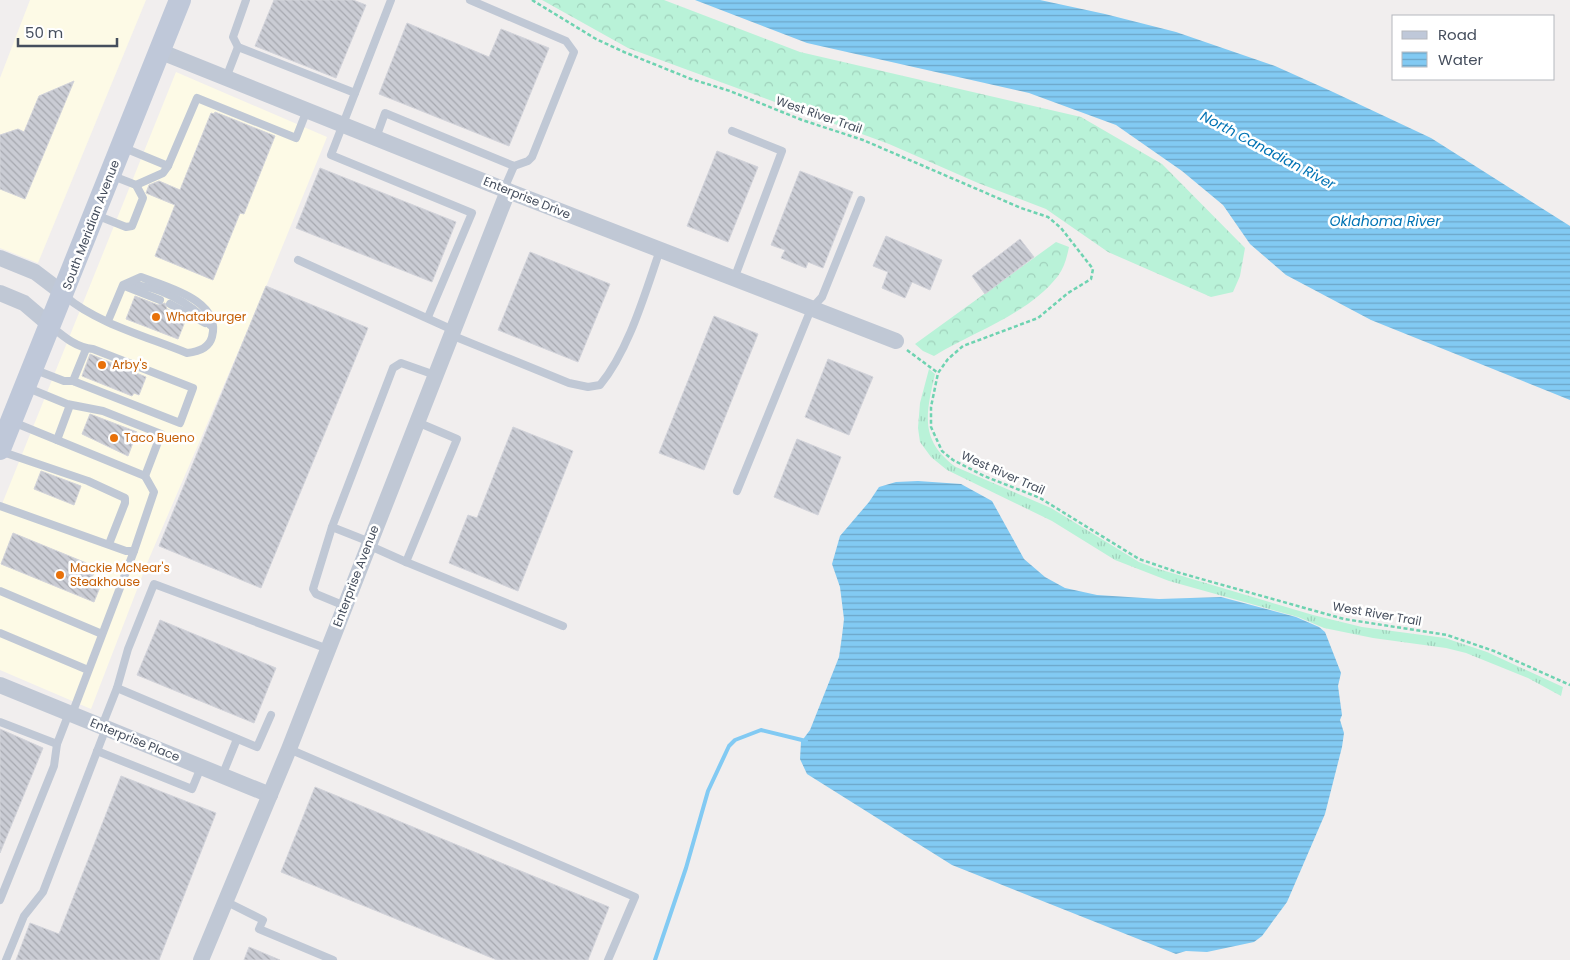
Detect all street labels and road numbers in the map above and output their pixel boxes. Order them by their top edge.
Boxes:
street label: West River Trail [774,92,865,137]
street label: South Meridian Avenue [58,157,123,292]
street label: Enterprise Drive [481,172,573,223]
street label: West River Trail [959,446,1048,499]
street label: Enterprise Avenue [328,523,383,629]
street label: West River Trail [1331,597,1423,630]
street label: Enterprise Place [88,714,183,765]

